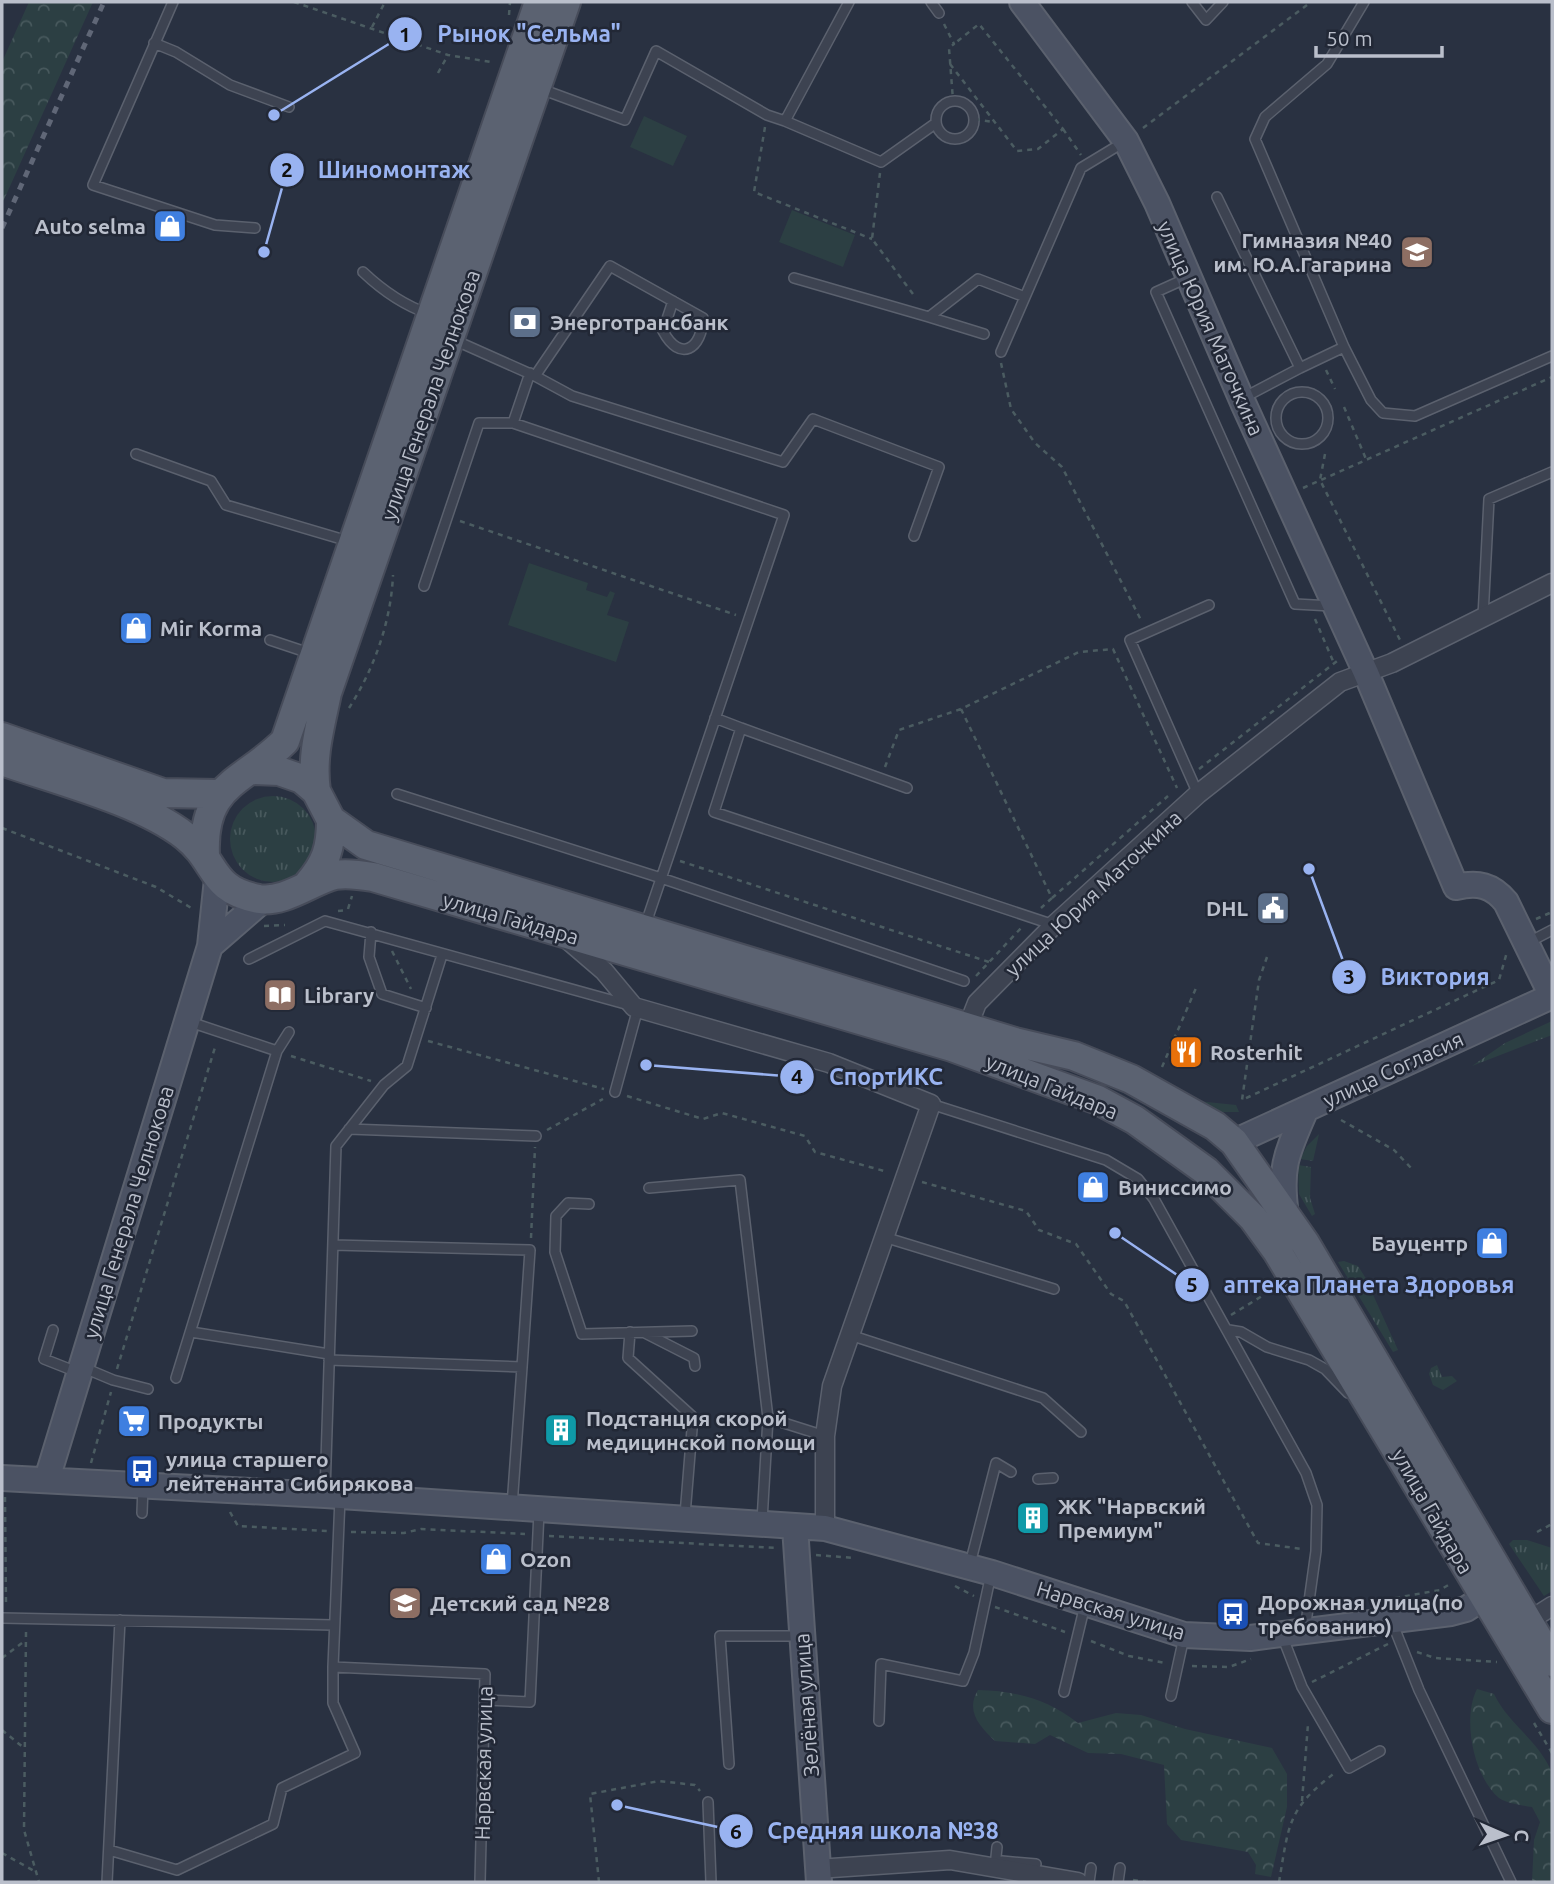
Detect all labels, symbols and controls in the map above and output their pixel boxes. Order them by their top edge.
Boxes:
callout: Рынок "Сельма" [388,12,635,56]
scale bar [1316,14,1442,58]
text: Рынок "Сельма" [437,21,621,46]
text: 1 [399,22,411,46]
text: 50 m [1326,26,1373,50]
callout: Шиномонтаж [269,148,484,192]
text: 2 [281,157,293,181]
text: Шиномонтаж [318,157,470,182]
shop icon: Auto selma [151,207,189,245]
place label: Auto selma [35,214,146,238]
street label: улица Юрия Маточкина [1153,217,1269,439]
place label: Гимназия №40 им. Ю.А.Гагарина [1214,228,1392,276]
school or university icon: Гимназия №40 им. Ю.А.Гагарина [1398,233,1436,271]
street label: улица Генерала Челнокова [376,267,484,523]
bank icon: Энерготрансбанк [506,303,544,341]
place label: Энерготрансбанк [550,310,729,334]
shop icon: Mir Korma [117,609,155,647]
place label: Mir Korma [160,616,262,640]
street label: улица Юрия Маточкина [1000,805,1186,981]
street label: улица Гайдара [440,887,582,949]
public building icon: DHL [1254,889,1292,927]
place label: DHL [1206,896,1248,920]
callout: Виктория [1332,955,1504,999]
text: 3 [1343,964,1355,988]
text: Виктория [1380,964,1490,989]
library icon: Library [261,976,299,1014]
place label: Library [304,983,374,1007]
street label: улица Согласия [1319,1026,1467,1112]
restaurant icon: Rosterhit [1167,1033,1205,1071]
place label: Rosterhit [1210,1040,1303,1064]
street label: улица Гайдара [982,1049,1122,1123]
callout: СпортИКС [780,1055,957,1099]
text: 4 [791,1064,803,1088]
text: СпортИКС [829,1064,943,1089]
street label: улица Генерала Челнокова [78,1082,178,1342]
shop icon: Виниссимо [1074,1168,1112,1206]
place label: Виниссимо [1118,1175,1232,1199]
shop icon: Бауцентр [1473,1224,1511,1262]
place label: Бауцентр [1371,1231,1468,1255]
callout: аптека Планета Здоровья [1175,1263,1529,1307]
text: 5 [1186,1272,1198,1296]
text: аптека Планета Здоровья [1223,1272,1515,1297]
supermarket icon: Продукты [115,1402,153,1440]
place label: Подстанция скорой медицинской помощи [586,1406,816,1454]
place label: Продукты [158,1409,263,1433]
building icon: Подстанция скорой медицинской помощи [542,1411,580,1449]
street label: улица Гайдара [1388,1444,1478,1578]
place label: улица старшего лейтенанта Сибирякова [166,1447,414,1495]
bus stop icon: улица старшего лейтенанта Сибирякова [123,1452,161,1490]
place label: ЖК "Нарвский Премиум" [1058,1494,1206,1542]
building icon: ЖК "Нарвский Премиум" [1014,1499,1052,1537]
shop icon: Ozon [477,1540,515,1578]
place label: Ozon [520,1547,571,1571]
street label: Нарвская улица [1034,1576,1188,1644]
school or university icon: Детский сад №28 [386,1584,424,1622]
place label: Дорожная улица(по требованию) [1258,1590,1463,1638]
place label: Детский сад №28 [430,1591,610,1615]
bus stop icon: Дорожная улица(по требованию) [1214,1595,1252,1633]
street label: Зелёная улица [789,1632,823,1778]
street label: Нарвская улица [470,1686,496,1840]
north arrow [1470,1800,1540,1870]
callout: Средняя школа №38 [718,1809,1013,1853]
text: Средняя школа №38 [767,1818,999,1843]
text: 6 [730,1819,742,1843]
text: С [1511,1829,1533,1842]

